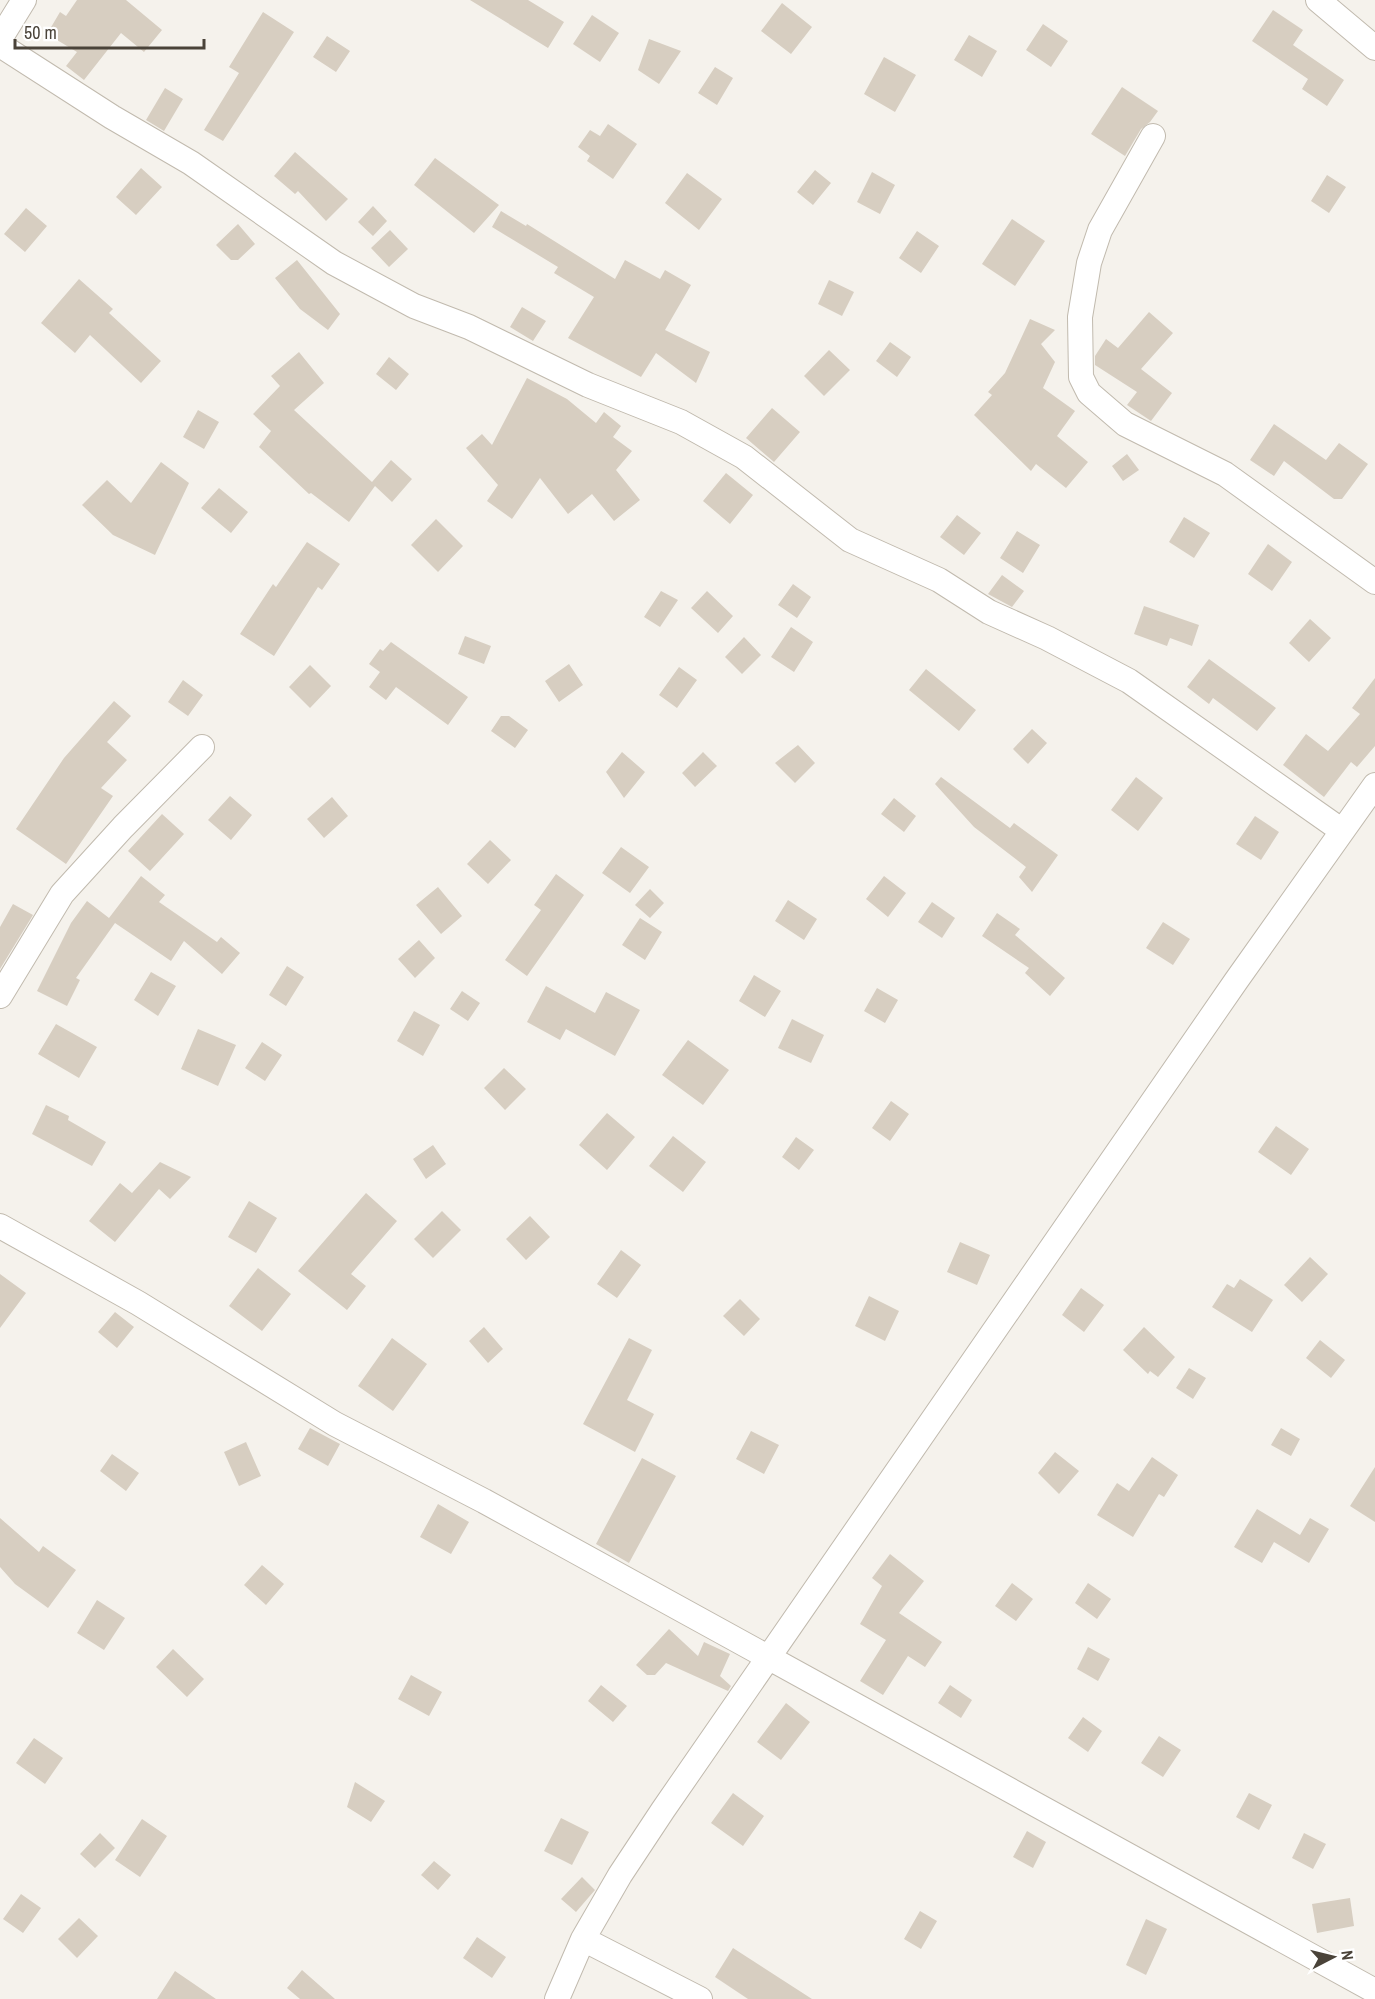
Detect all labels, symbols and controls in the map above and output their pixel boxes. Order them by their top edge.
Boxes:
scale bar [15,12,204,50]
text: 50 m [24,20,57,45]
north arrow [1303,1927,1363,1987]
text: N [1336,1949,1359,1961]

